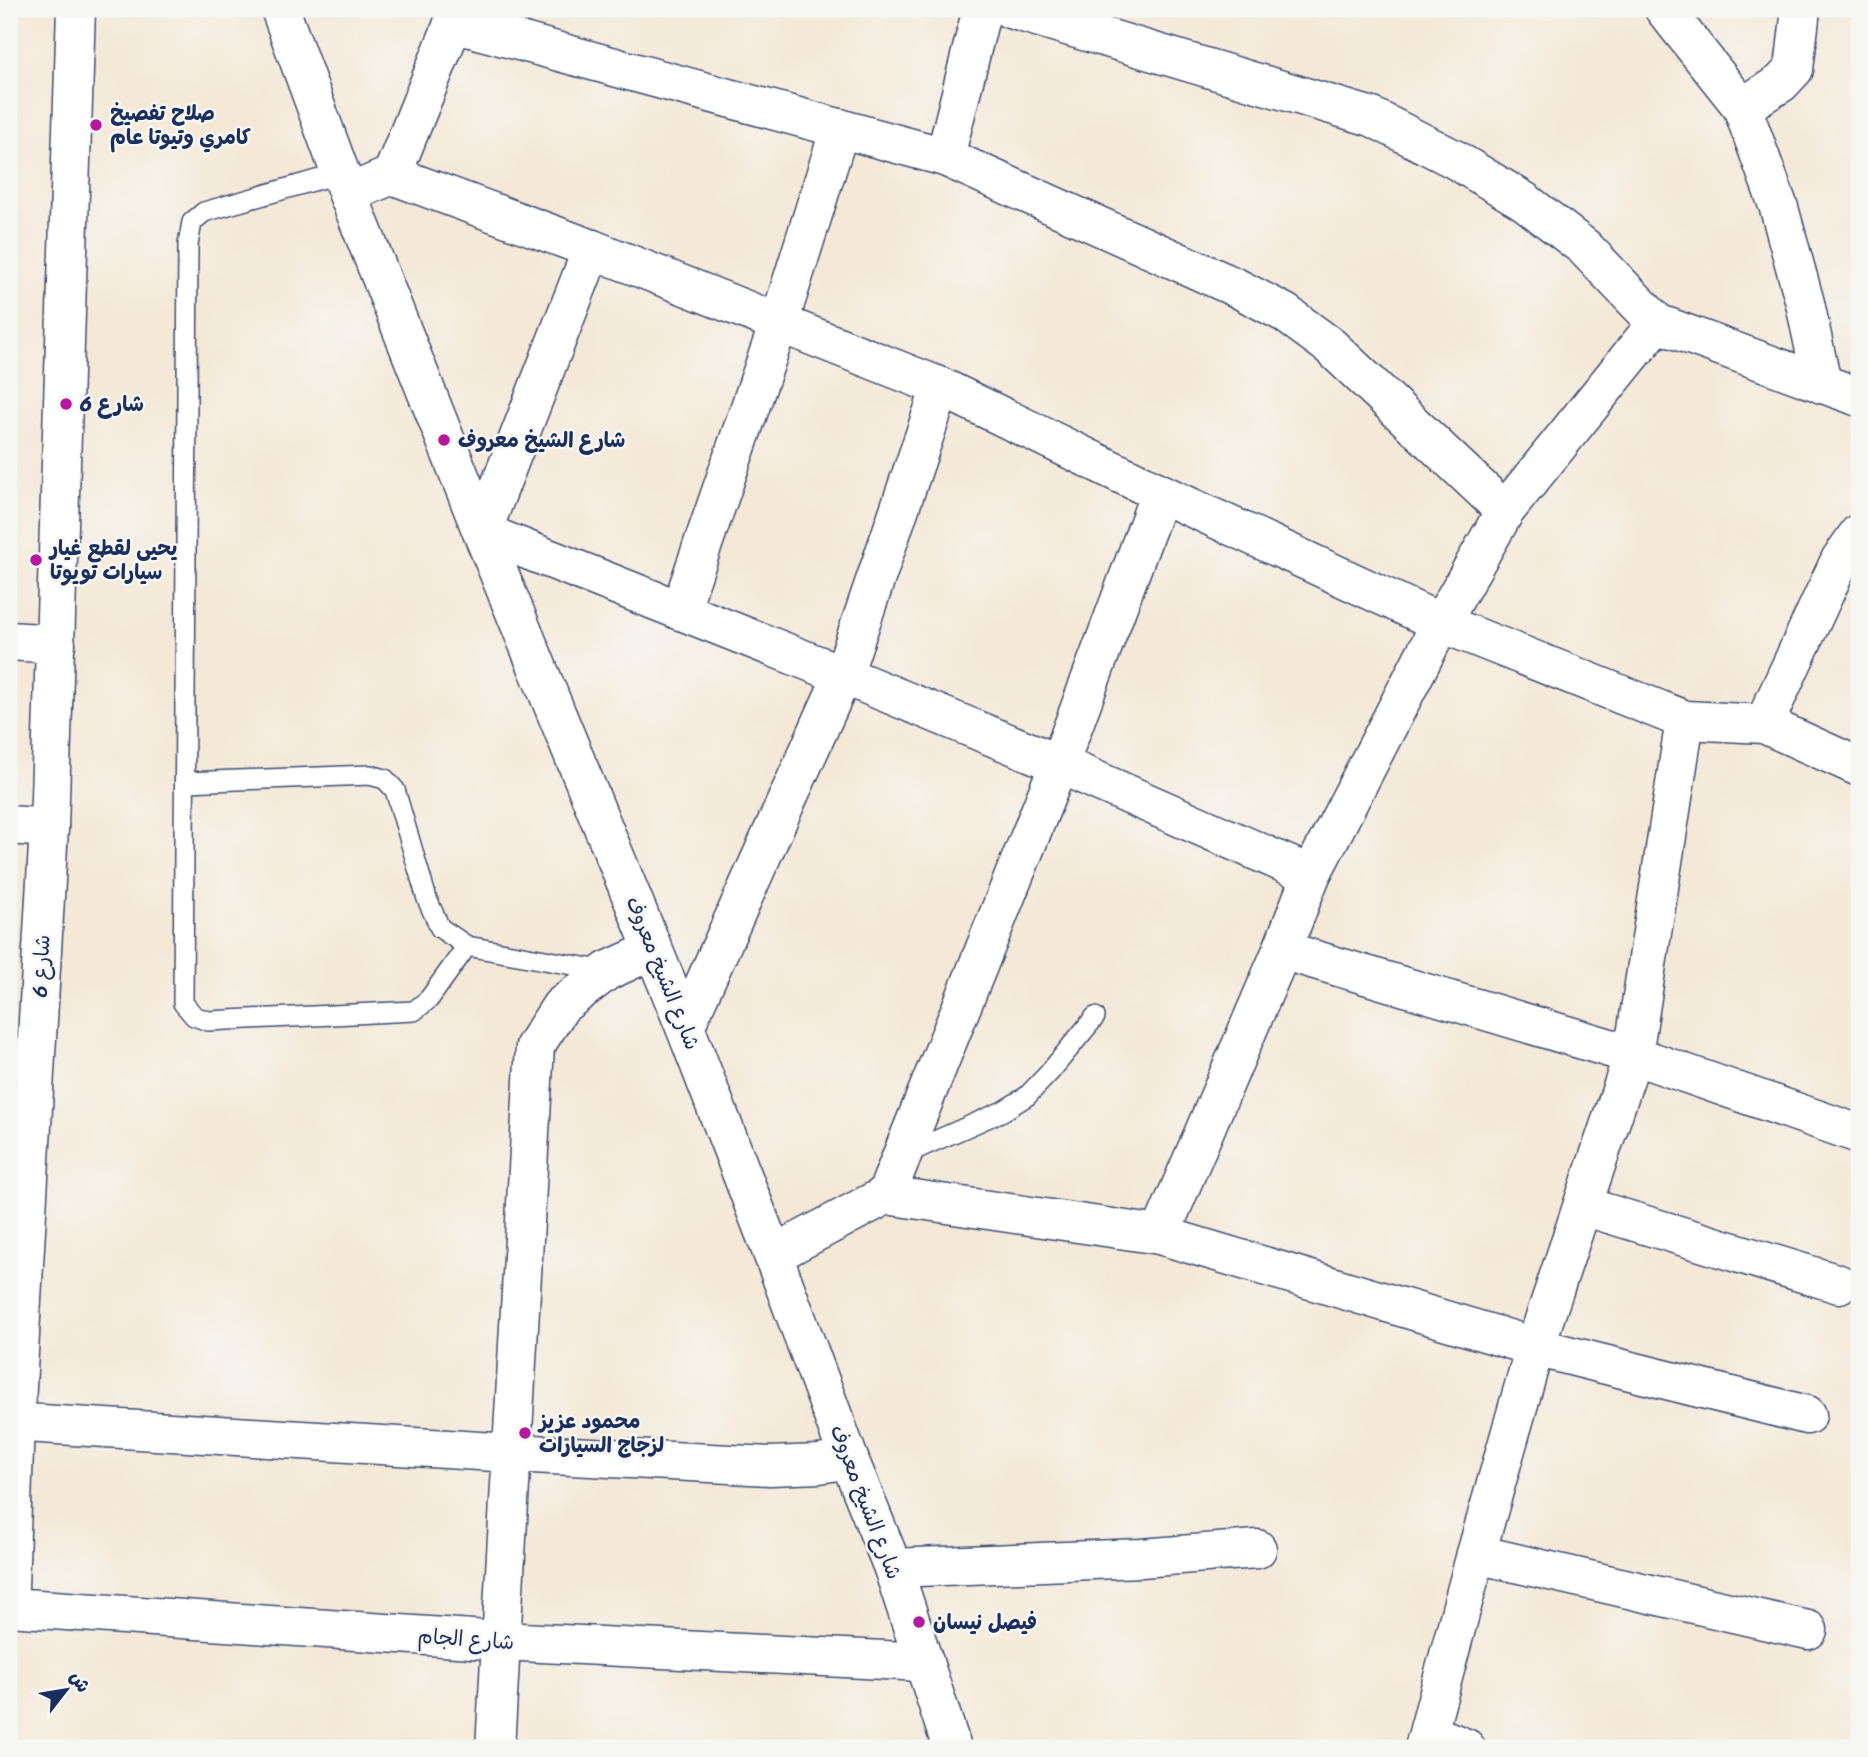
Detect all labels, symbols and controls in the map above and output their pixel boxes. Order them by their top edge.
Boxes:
place label: صلاح تفصيخ كامري وتيوتا عام [110,94,251,156]
marker: صلاح تفصيخ كامري وتيوتا عام [88,117,104,133]
place label: شارع 6 [79,385,144,423]
marker: شارع 6 [58,396,74,412]
place label: شارع الشيخ معروف [458,421,625,459]
marker: شارع الشيخ معروف [436,432,452,448]
place label: يحيى لقطع غيار سيارات تويوتا [48,529,177,591]
marker: يحيى لقطع غيار سيارات تويوتا [28,552,44,568]
street label: شارع الشيخ معروف [615,890,711,1056]
street label: شارع 6 [20,934,62,998]
place label: محمود عزيز لزجاج السيارات [537,1402,664,1464]
street label: شارع الشيخ معروف [819,1419,913,1585]
marker: محمود عزيز لزجاج السيارات [517,1425,533,1441]
place label: فيصل نيسان [933,1603,1037,1641]
marker: فيصل نيسان [911,1614,927,1630]
street label: شارع الجام [416,1617,516,1661]
north arrow [32,1656,102,1726]
text: ش [61,1664,100,1699]

